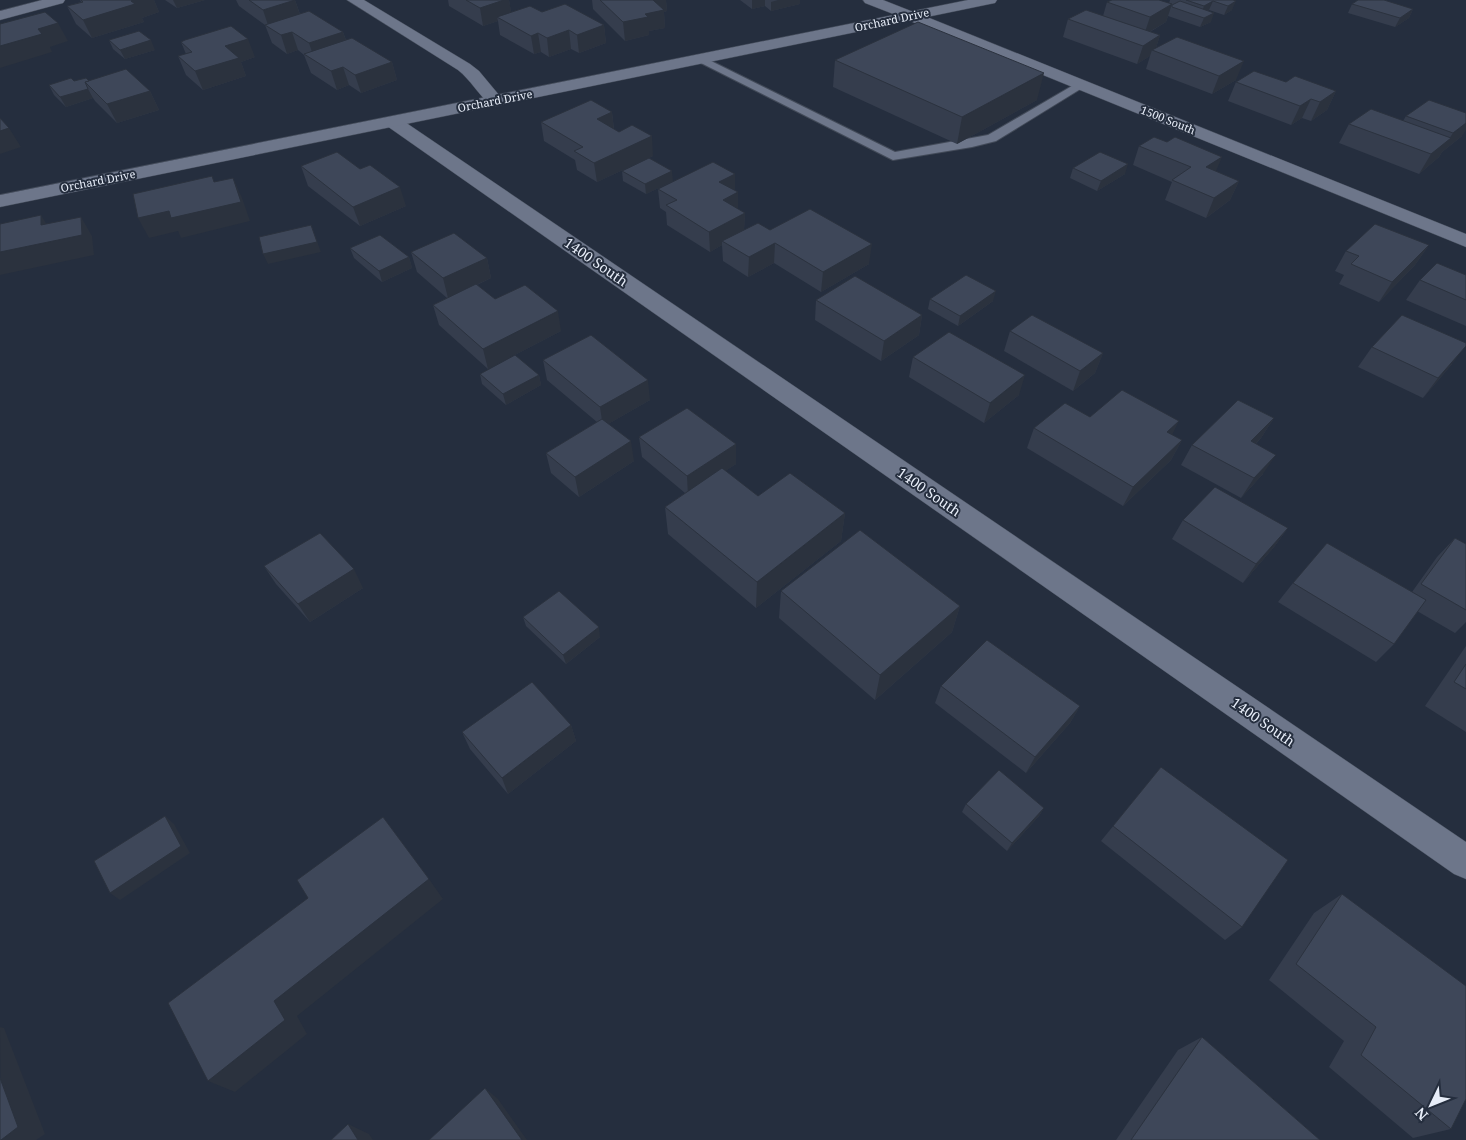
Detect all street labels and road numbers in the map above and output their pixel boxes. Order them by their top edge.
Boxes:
street label: Orchard Drive [853,4,931,35]
street label: Orchard Drive [456,86,534,115]
street label: 1500 South [1139,102,1198,137]
street label: Orchard Drive [59,166,137,195]
street label: 1400 South [561,233,632,290]
street label: 1400 South [894,463,965,520]
street label: 1400 South [1228,693,1299,750]

